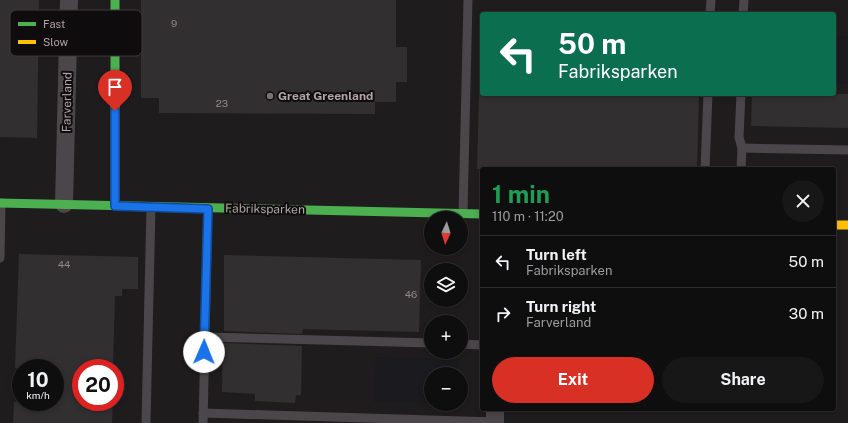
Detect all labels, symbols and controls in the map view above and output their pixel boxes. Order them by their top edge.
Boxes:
legend [10,10,142,56]
house number: 9 [171,17,177,29]
text: Fast [43,18,65,30]
text: 50 m [558,27,626,60]
icon: left [492,28,544,80]
text: Slow [43,36,69,48]
text: Fabriksparken [558,61,678,82]
pin [98,70,132,111]
street label: Farverland [59,72,75,132]
icon: arrive [104,76,126,98]
place label: Great Greenland [278,89,373,103]
marker: Great Greenland [265,91,275,101]
house number: 23 [216,97,228,109]
text: 1 min [492,180,550,208]
button: close [782,180,824,222]
street label: Fabriksparken [225,201,305,217]
text: 110 m · 11:20 [492,209,564,224]
north arrow [424,211,468,255]
map controls [424,211,468,411]
text: Turn left [526,246,587,263]
icon: left [492,251,514,273]
text: 50 m [789,253,824,270]
house number: 44 [58,258,70,270]
button: layers [424,263,468,307]
text: Fabriksparken [526,263,612,278]
house number: 46 [405,288,417,300]
text: Turn right [526,298,596,315]
icon: right [492,303,514,325]
text: 30 m [789,305,824,322]
button: + [424,315,468,359]
text: Farverland [526,315,591,330]
position arrow [183,331,225,373]
button: Exit [492,357,654,403]
button: Share [662,357,824,403]
speed limit sign: 20 [72,359,124,411]
button: − [424,367,468,411]
text: 10 [27,368,49,392]
text: km/h [26,389,50,401]

